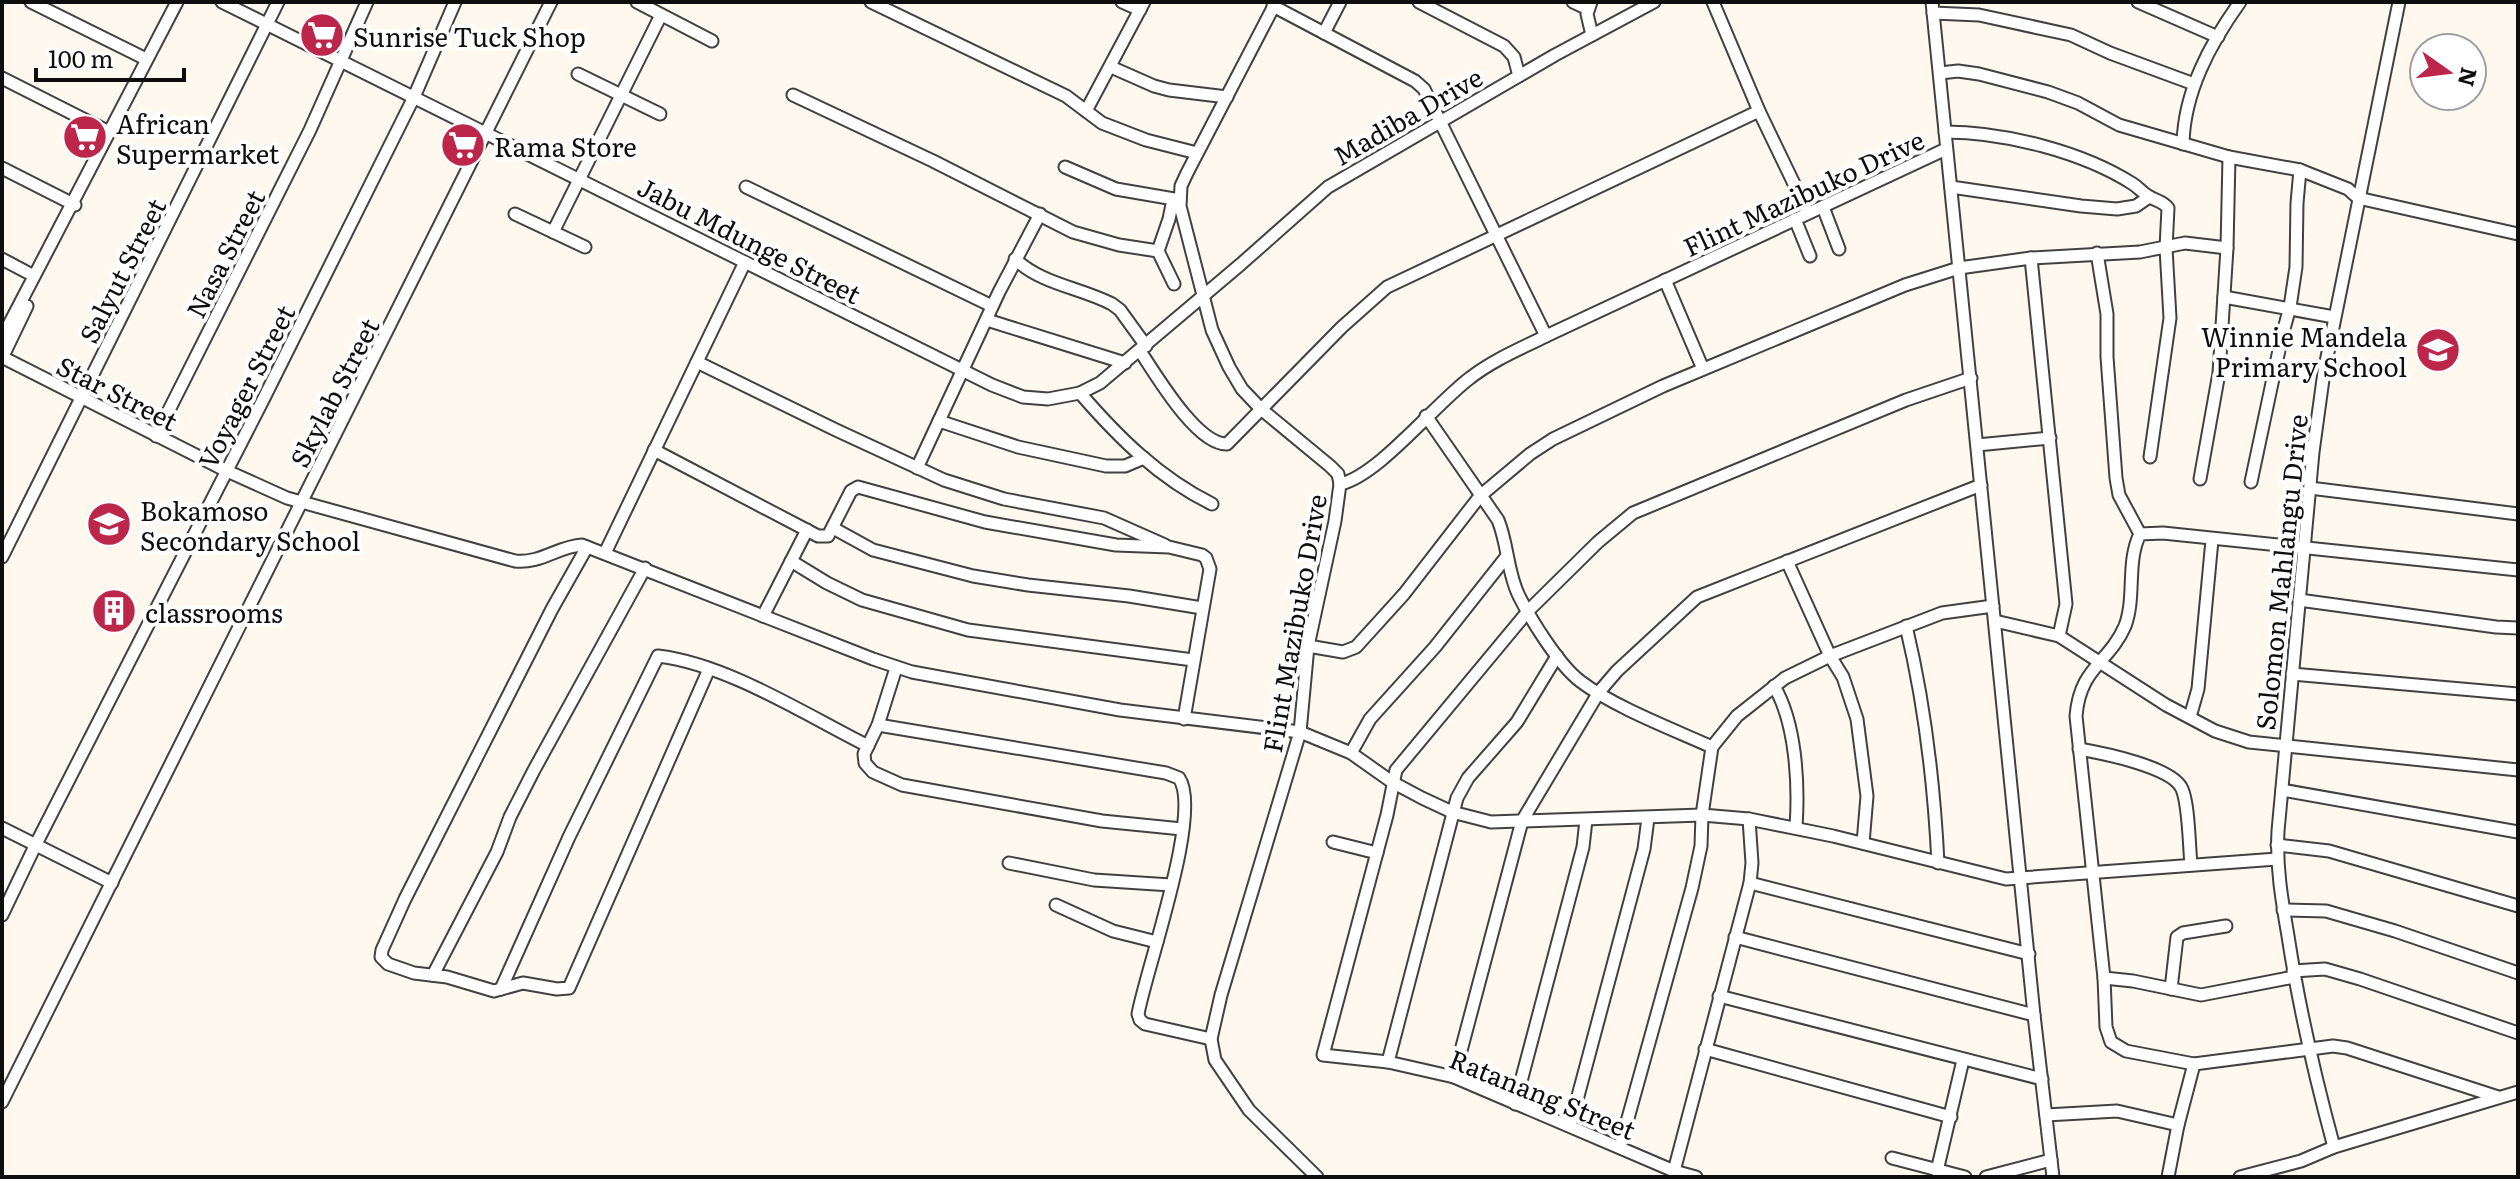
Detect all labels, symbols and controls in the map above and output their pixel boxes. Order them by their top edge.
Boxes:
supermarket icon: Sunrise Tuck Shop [298,11,346,59]
place label: Sunrise Tuck Shop [353,16,586,55]
scale bar [36,32,184,82]
north arrow [2408,32,2488,112]
text: 100 m [48,40,114,75]
street label: Madiba Drive [1325,56,1489,174]
text: N [2451,64,2487,90]
place label: African Supermarket [116,103,280,172]
supermarket icon: African Supermarket [61,113,109,161]
street label: Flint Mazibuko Drive [1676,119,1930,265]
supermarket icon: Rama Store [439,121,487,169]
place label: Rama Store [494,126,637,165]
street label: Jabu Mdunge Street [632,166,869,312]
street label: Nasa Street [175,182,273,324]
street label: Salyut Street [68,190,174,349]
street label: Voyager Street [187,297,303,475]
street label: Skylab Street [279,310,388,473]
place label: Winnie Mandela Primary School [2201,316,2407,385]
school or university icon: Winnie Mandela Primary School [2414,326,2462,374]
street label: Star Street [51,345,186,439]
street label: Solomon Mahlangu Drive [2244,412,2316,732]
place label: Bokamoso Secondary School [140,490,361,559]
street label: Flint Mazibuko Drive [1251,491,1335,755]
school or university icon: Bokamoso Secondary School [85,500,133,548]
building icon: classrooms [90,587,138,635]
place label: classrooms [145,592,283,631]
street label: Ratanang Street [1444,1038,1643,1148]

